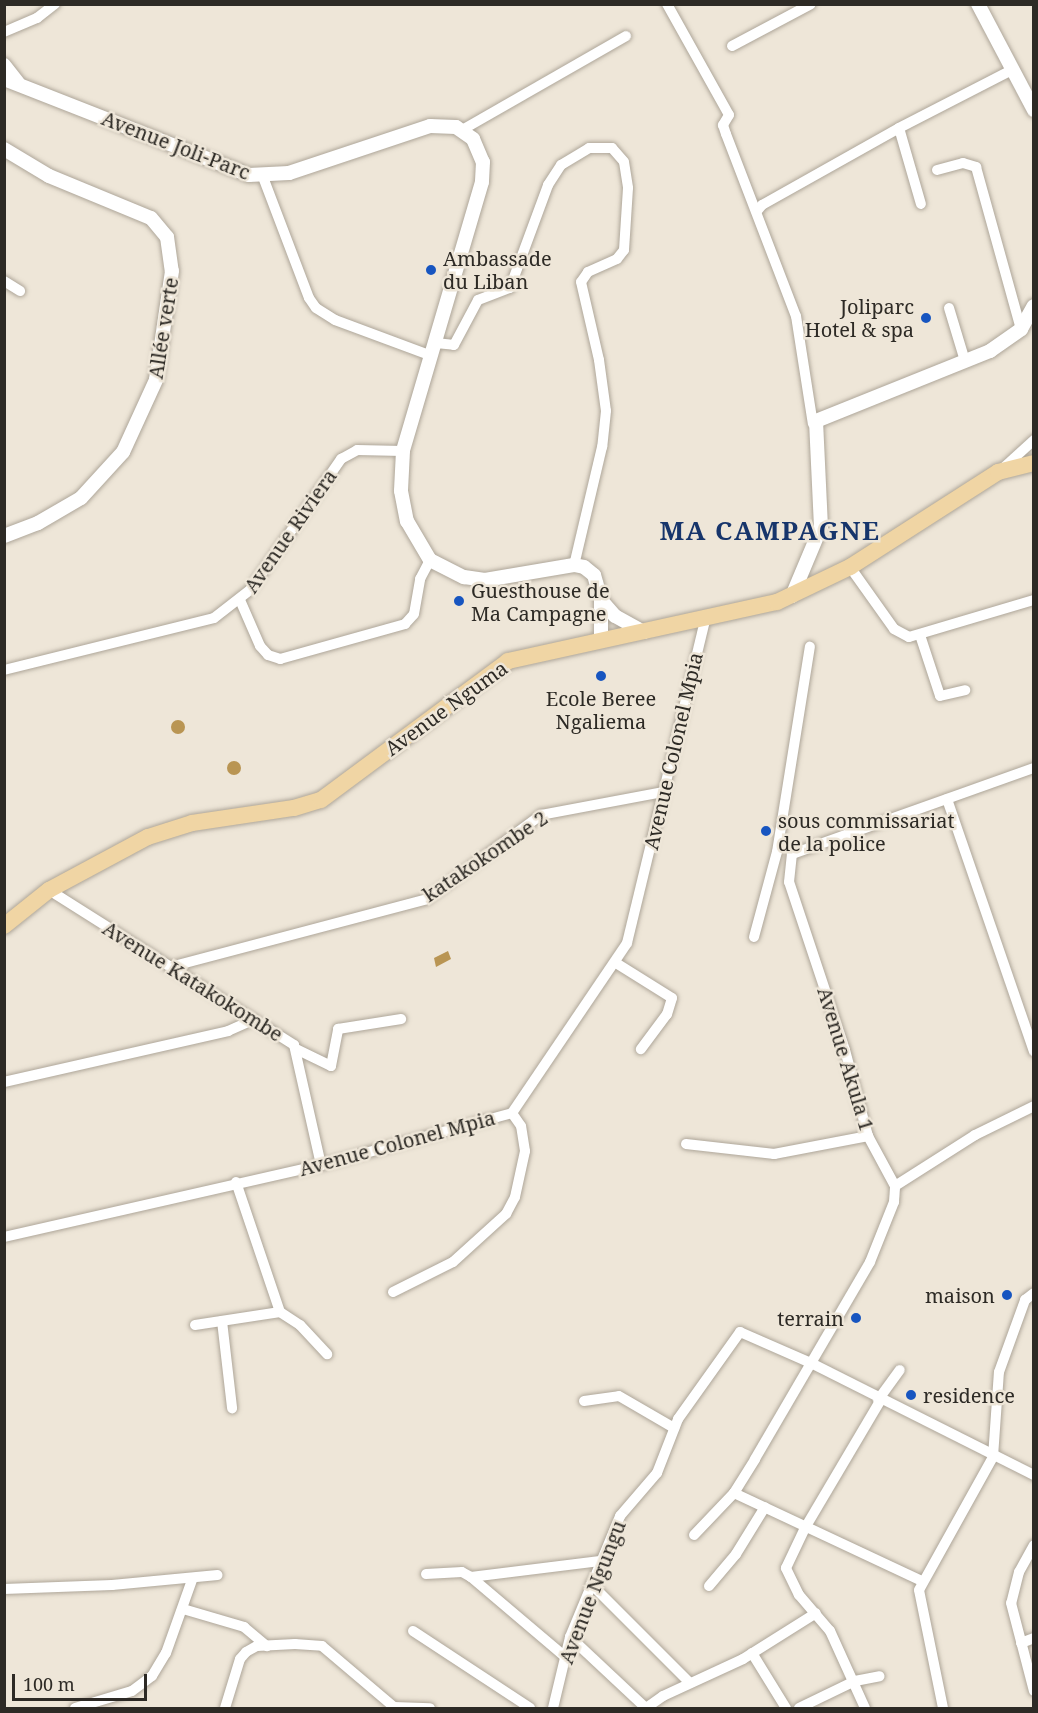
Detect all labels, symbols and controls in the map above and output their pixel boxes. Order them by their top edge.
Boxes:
street label: Avenue Joli-Parc [99,106,253,184]
place label: Ambassade du Liban [443,246,552,293]
marker: Ambassade du Liban [424,263,438,277]
street label: Allée verte [143,275,183,381]
place label: Joliparc Hotel & spa [805,294,914,341]
marker: Joliparc Hotel & spa [919,311,933,325]
street label: Avenue Riviera [239,465,341,597]
district label: MA CAMPAGNE [659,515,881,547]
place label: Guesthouse de Ma Campagne [471,578,610,625]
marker: Guesthouse de Ma Campagne [452,594,466,608]
street label: Avenue Colonel Mpia [639,650,707,852]
street label: Avenue Nguma [380,656,512,760]
marker: Ecole Beree Ngaliema [594,669,608,683]
place label: Ecole Beree Ngaliema [546,686,656,733]
street label: katakokombe 2 [418,805,552,907]
place label: sous commissariat de la police [778,808,954,855]
marker: sous commissariat de la police [759,824,773,838]
street label: Avenue Katakokombe [99,916,287,1046]
street label: Avenue Akula 1 [813,984,879,1134]
street label: Avenue Colonel Mpia [296,1105,498,1181]
place label: maison [925,1283,995,1307]
marker: maison [1000,1288,1014,1302]
place label: terrain [777,1306,844,1330]
marker: terrain [849,1311,863,1325]
place label: residence [923,1383,1015,1407]
marker: residence [904,1388,918,1402]
street label: Avenue Ngungu [554,1517,630,1667]
scale bar [15,1662,150,1700]
text: 100 m [23,1672,75,1696]

